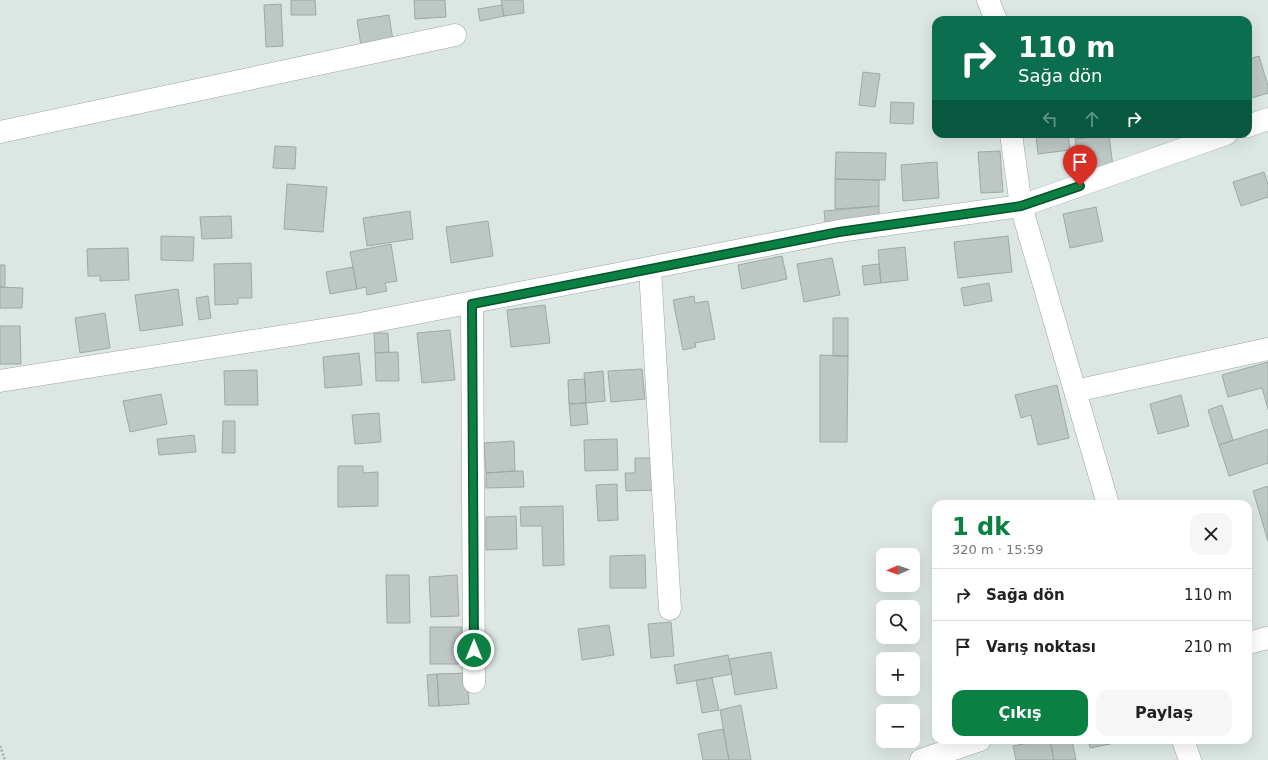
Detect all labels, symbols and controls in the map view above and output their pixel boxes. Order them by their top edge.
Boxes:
text: 110 m [1018,31,1115,64]
icon: right [952,32,1004,84]
text: Sağa dön [1018,65,1102,86]
icon: left [1039,108,1061,130]
icon: ahead [1081,108,1103,130]
icon: right [1123,108,1145,130]
pin [1063,145,1097,186]
icon: arrive [1069,151,1091,173]
text: 1 dk [952,513,1010,541]
button: close [1190,513,1232,555]
text: 320 m · 15:59 [952,542,1043,557]
north arrow [876,548,920,592]
map controls [876,548,920,748]
icon: right [952,584,974,606]
text: Sağa dön [986,586,1065,604]
text: 110 m [1184,586,1232,604]
button: search [876,600,920,644]
position arrow [453,629,495,671]
icon: arrive [952,636,974,658]
text: Varış noktası [986,638,1096,656]
text: 210 m [1184,638,1232,656]
button: + [876,652,920,696]
button: Çıkış [952,690,1088,736]
button: Paylaş [1096,690,1232,736]
button: − [876,704,920,748]

